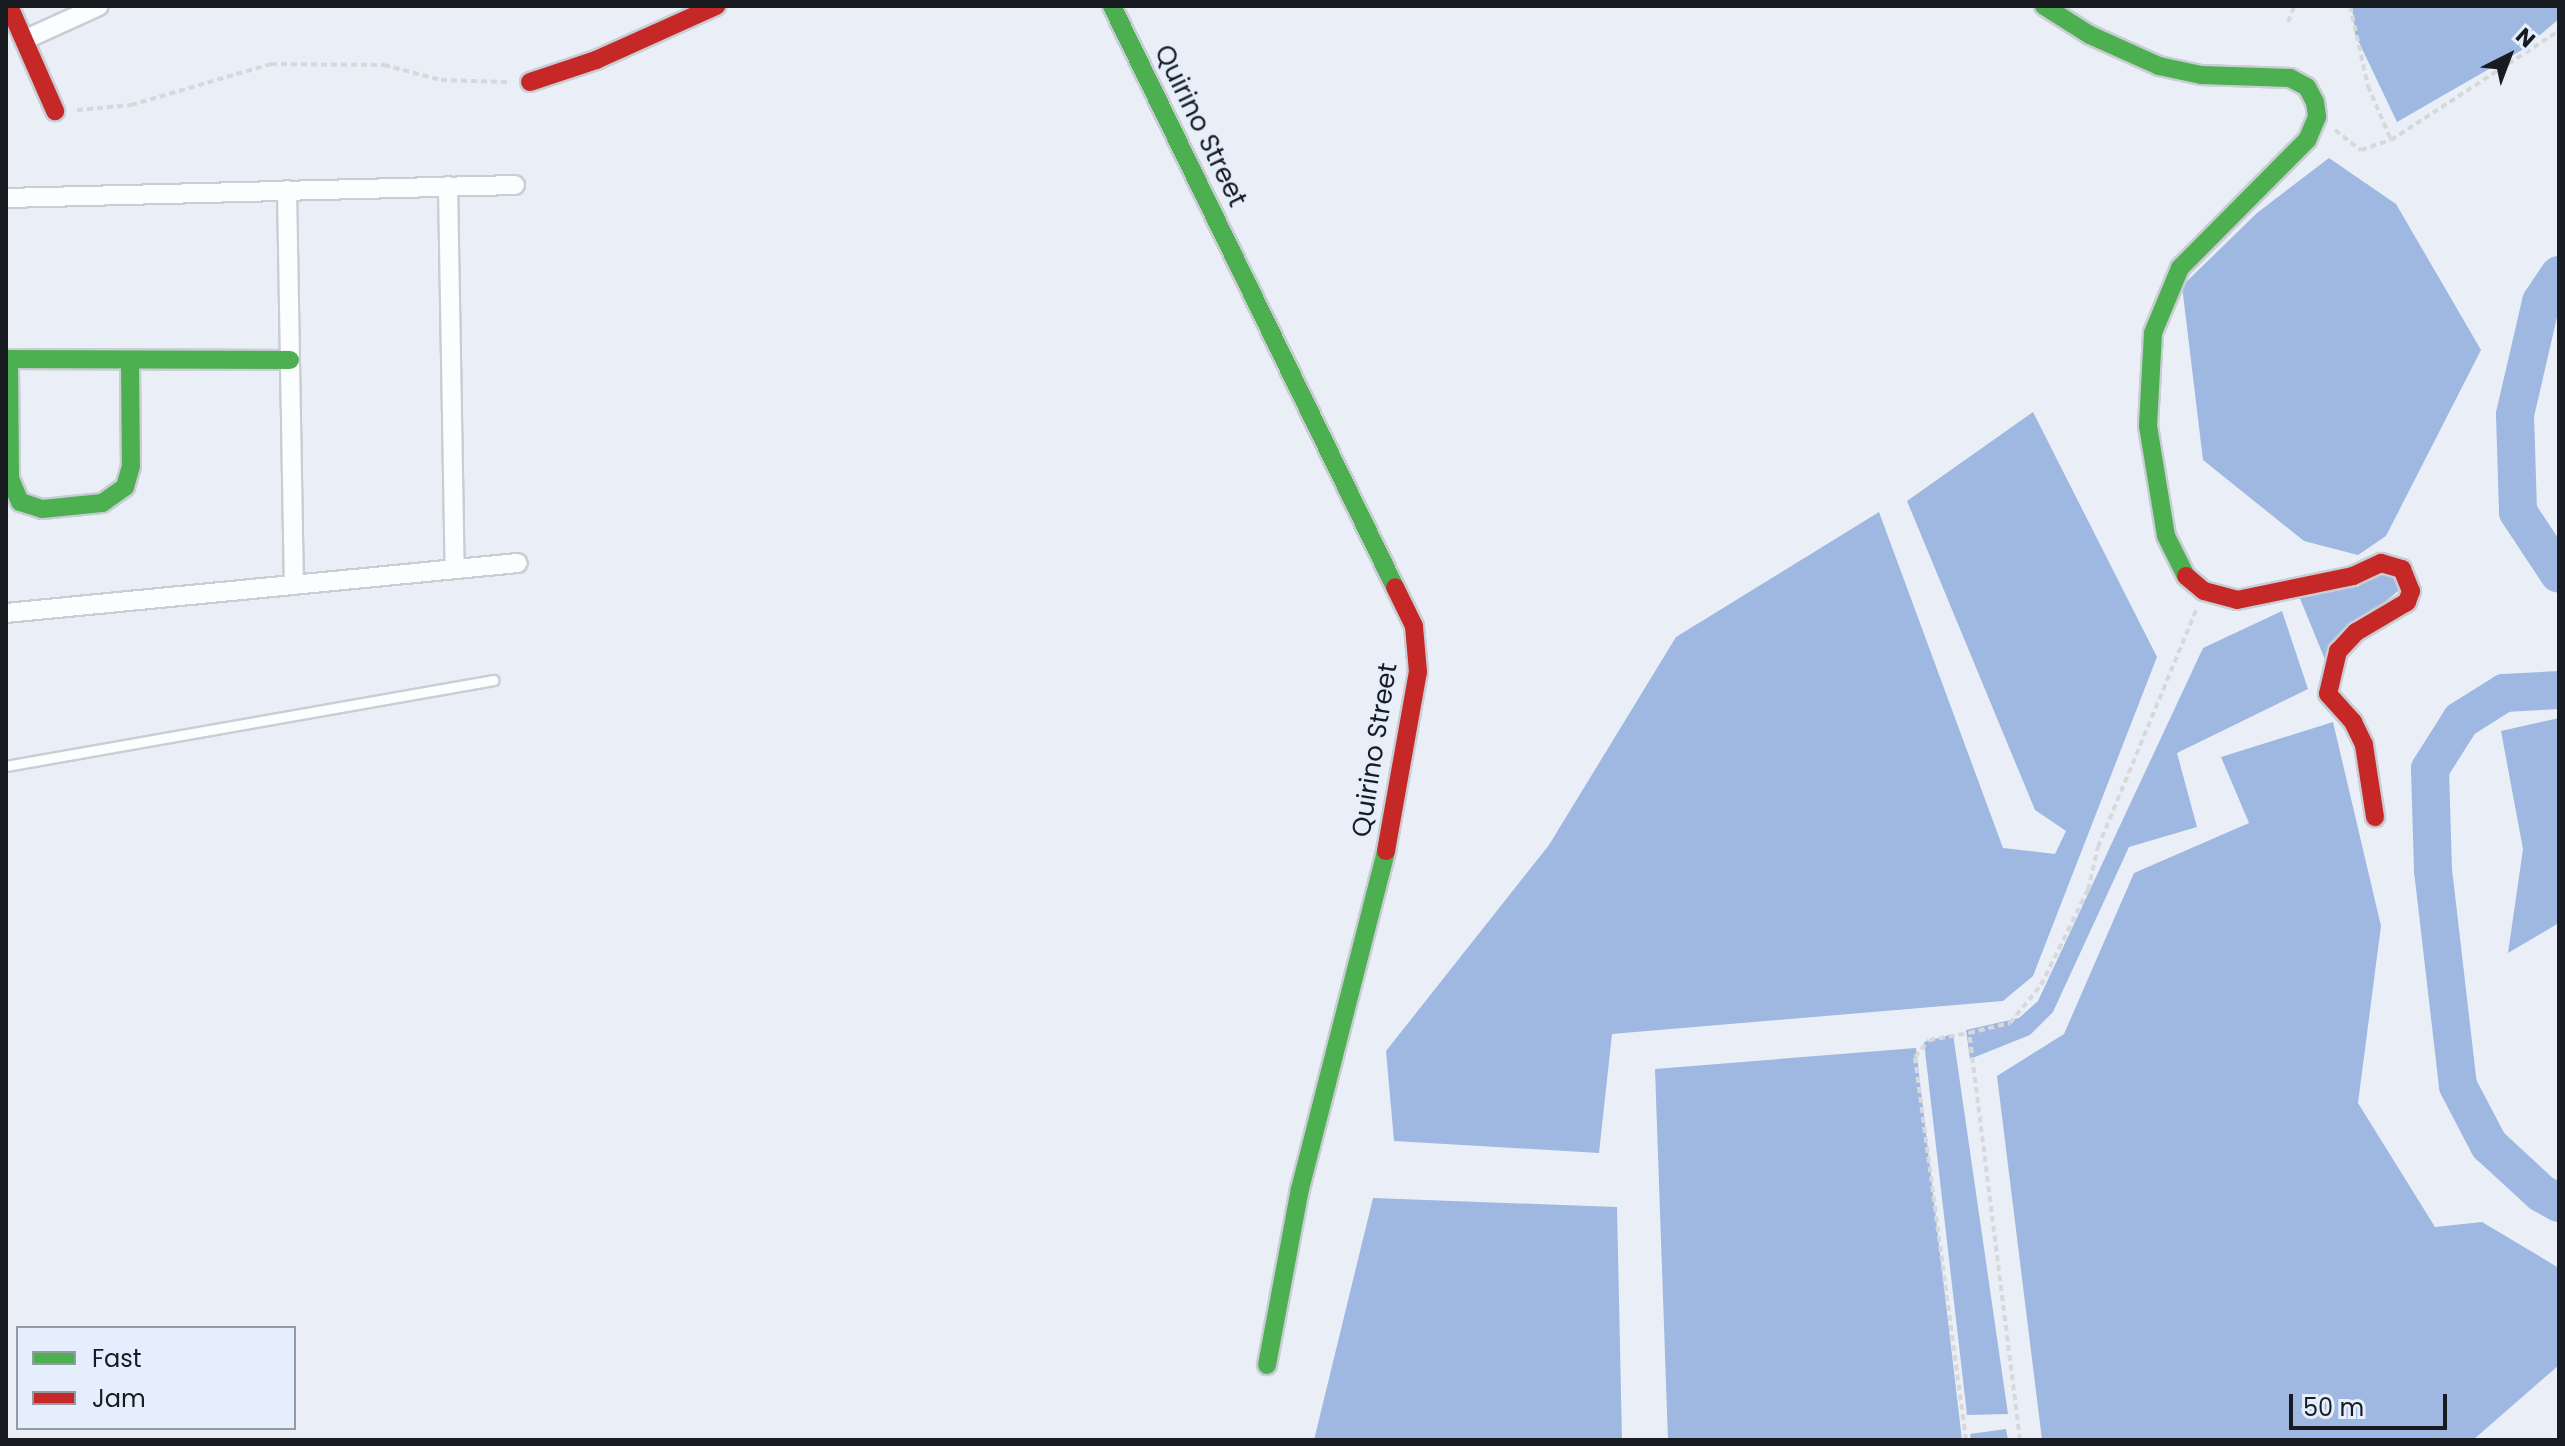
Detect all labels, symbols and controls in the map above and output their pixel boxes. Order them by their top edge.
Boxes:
north arrow [2469,16,2549,96]
text: N [2509,21,2542,55]
street label: Quirino Street [1147,40,1253,212]
street label: Quirino Street [1346,661,1404,839]
legend [16,1326,296,1430]
text: Fast [92,1342,142,1375]
scale bar [2293,1378,2451,1428]
text: Jam [92,1382,146,1415]
text: 50 m [2303,1391,2364,1424]

